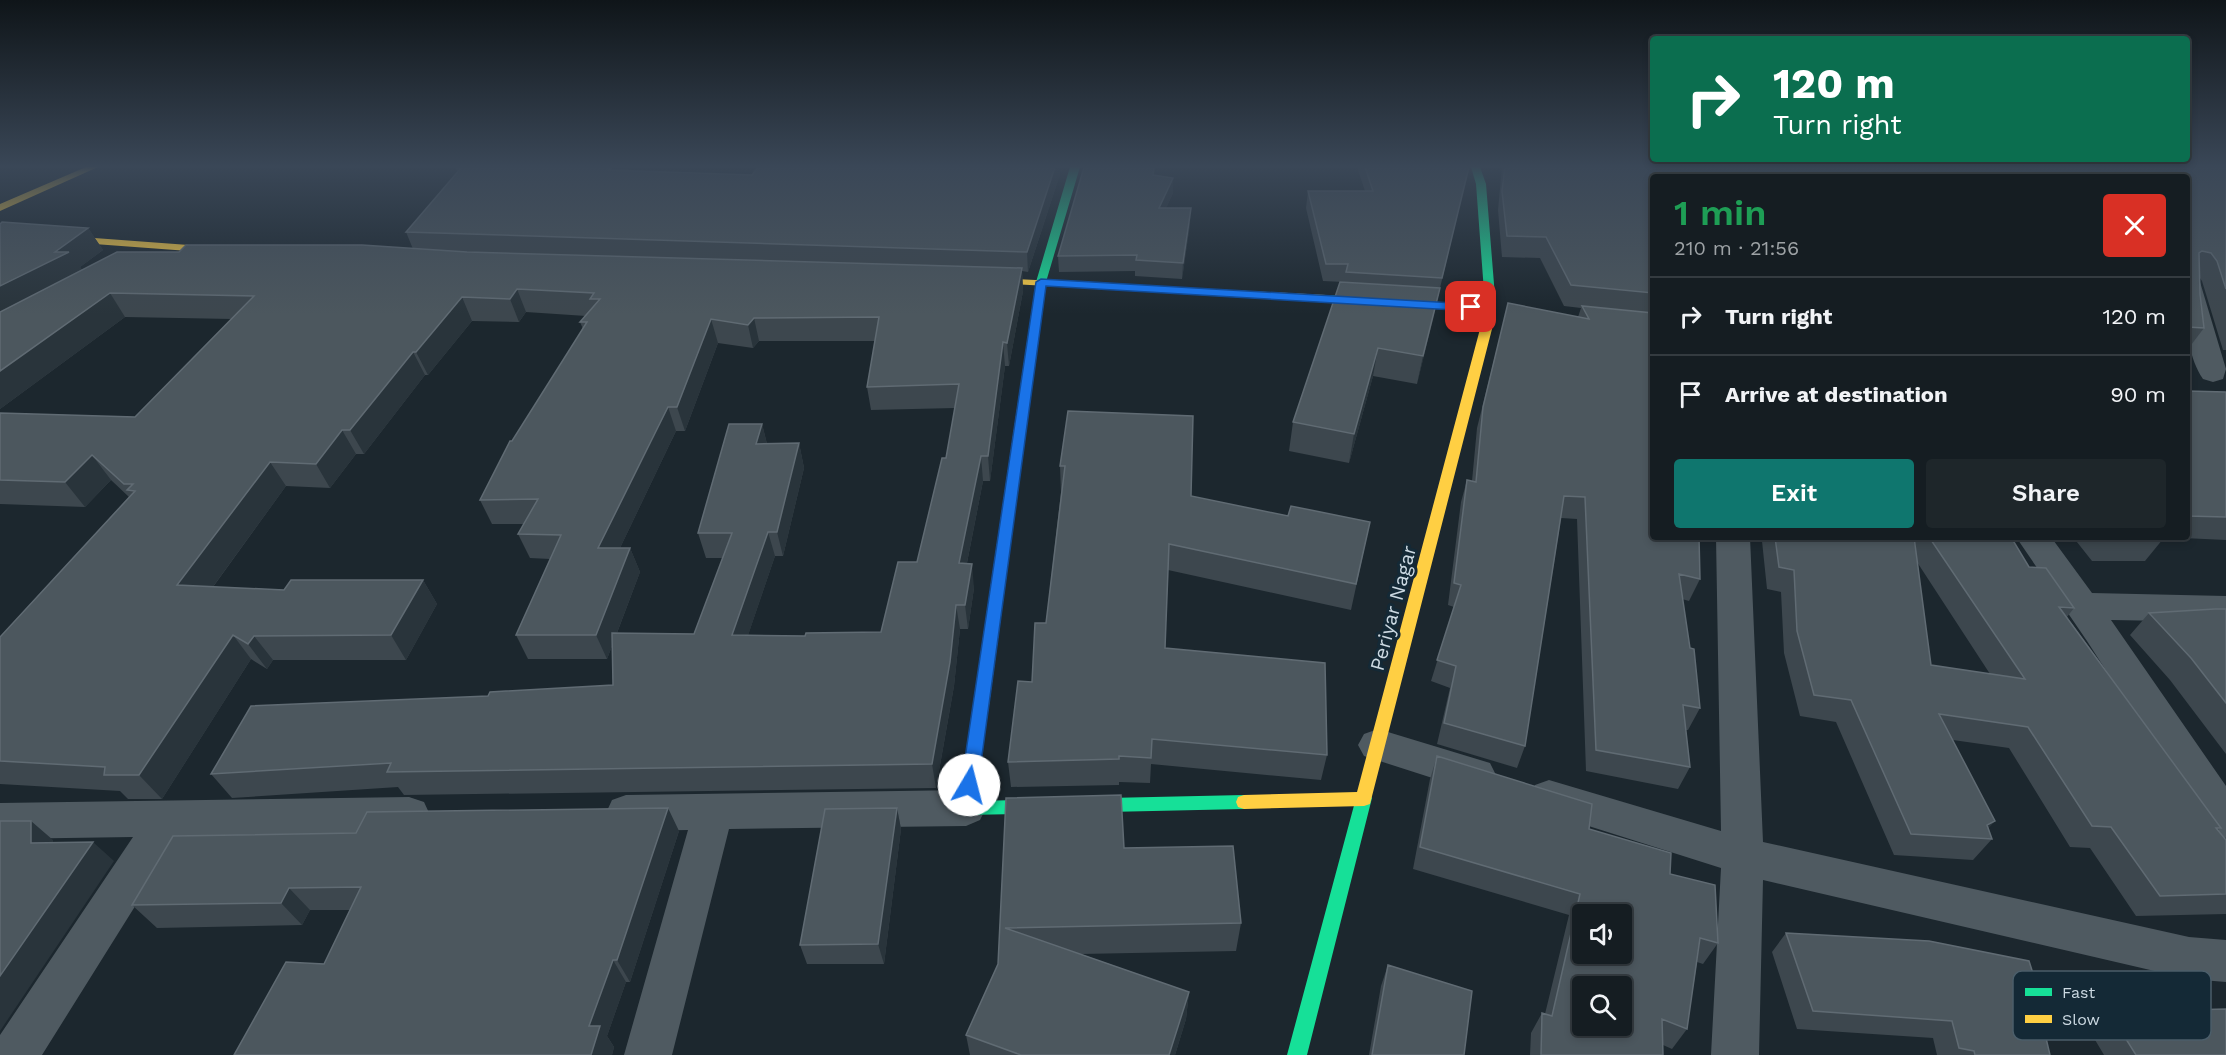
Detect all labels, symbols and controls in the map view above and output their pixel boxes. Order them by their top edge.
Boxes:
text: 120 m [1773,59,1895,108]
icon: right [1674,60,1752,138]
text: Turn right [1773,109,1902,141]
text: 1 min [1674,192,1766,234]
button: close [2103,194,2166,257]
text: 210 m · 21:56 [1674,236,1799,260]
pin [1445,281,1496,332]
icon: arrive [1454,290,1487,323]
icon: right [1674,300,1707,333]
text: Turn right [1725,304,1832,329]
text: 120 m [2102,304,2166,329]
icon: arrive [1674,378,1707,411]
text: Arrive at destination [1725,382,1948,407]
text: 90 m [2110,382,2166,407]
button: Exit [1674,459,1914,528]
button: Share [1926,459,2166,528]
street label: Periyar Nagar [1365,543,1421,673]
position arrow [937,753,1001,817]
map controls [1572,904,1632,1036]
button: sound [1572,904,1632,964]
legend [2013,971,2211,1040]
button: search [1572,976,1632,1036]
text: Fast [2062,983,2095,1002]
text: Slow [2062,1010,2100,1029]

